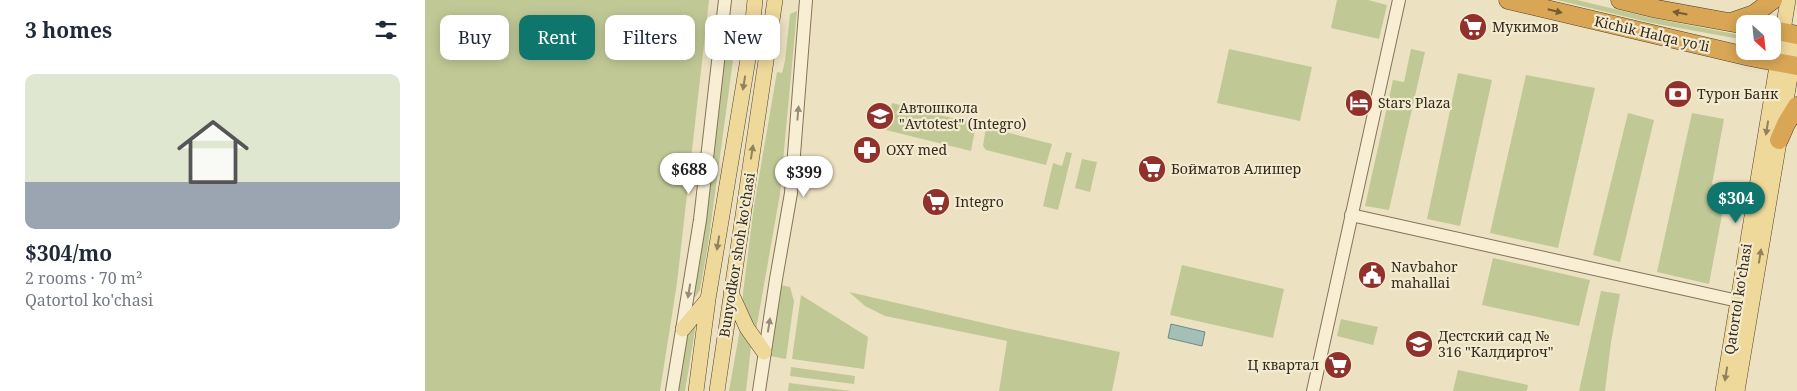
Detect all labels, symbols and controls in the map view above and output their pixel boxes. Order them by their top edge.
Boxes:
one-way arrow [1548,7,1563,15]
one-way arrow [1671,9,1687,17]
street label: Kichik Halqa yo'li [1593,11,1712,56]
supermarket icon: Мукимов [1458,12,1488,42]
chip: Buy [440,15,509,60]
chip: Rent [519,15,595,60]
chip: Filters [605,15,695,60]
chip: New [705,15,780,60]
north arrow [1736,15,1781,60]
map controls [1736,15,1781,60]
text: 3 homes [25,16,112,44]
icon: filters [372,16,400,44]
place label: Мукимов [1492,17,1559,36]
one-way arrow [739,75,747,91]
bank icon: Турон Банк [1663,79,1693,109]
place label: Турон Банк [1697,84,1779,103]
hotel icon: Stars Plaza [1344,88,1374,118]
place label: Stars Plaza [1378,93,1451,112]
place label: Автошкола "Avtotest" (Integro) [899,98,1026,133]
school or university icon: Автошкола "Avtotest" (Integro) [865,101,895,131]
one-way arrow [794,104,802,120]
icon: home [168,107,258,197]
one-way arrow [1762,120,1770,136]
pharmacy icon: OXY med [852,135,882,165]
place label: OXY med [886,140,947,159]
one-way arrow [749,144,757,160]
pin: $688 [659,152,719,195]
supermarket icon: Бойматов Алишер [1137,154,1167,184]
pin: $399 [774,156,834,198]
text: $688 [671,158,707,180]
place label: Бойматов Алишер [1171,159,1301,178]
text: $399 [786,161,822,183]
street label: Bunyodkor shoh ko'chasi [714,171,759,339]
pin: $304 [1706,182,1766,224]
supermarket icon: Integro [921,187,951,217]
text: $304 [1718,187,1754,209]
place label: Integro [955,192,1004,211]
one-way arrow [713,236,721,252]
text: $304/mo [25,239,112,267]
street label: Qatortol ko'chasi [1719,242,1756,356]
one-way arrow [1756,248,1764,264]
place label: Navbahor mahallai [1391,257,1458,292]
public building icon: Navbahor mahallai [1357,260,1387,290]
text: 2 rooms · 70 m² [25,267,142,289]
one-way arrow [684,284,692,300]
text: Qatortol ko'chasi [25,289,153,311]
one-way arrow [765,317,773,333]
place label: Дестский сад № 316 "Калдиргоч" [1438,326,1554,361]
school or university icon: Дестский сад № 316 "Калдиргоч" [1404,329,1434,359]
supermarket icon: Ц квартал [1323,350,1353,380]
place label: Ц квартал [1247,355,1319,374]
one-way arrow [1721,367,1729,383]

